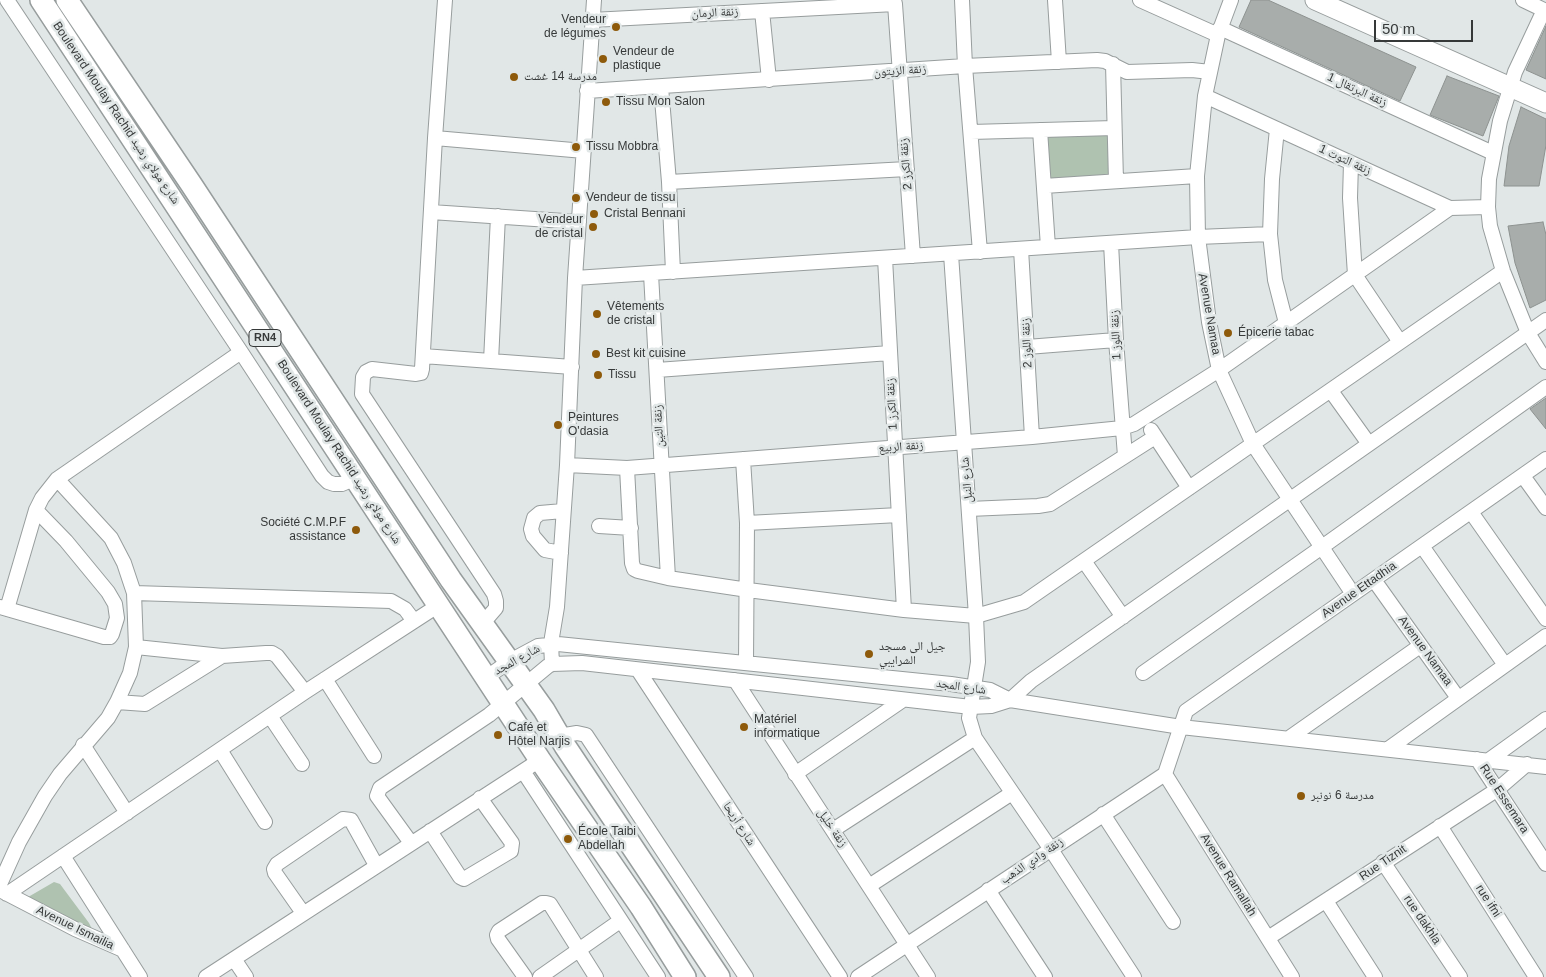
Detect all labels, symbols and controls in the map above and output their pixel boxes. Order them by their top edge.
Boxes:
street label: زنقة الرمان [691,5,739,21]
scale bar [1376,10,1475,42]
place label: Vendeur de légumes [544,13,606,41]
street label: Boulevard Moulay Rachid شارع مولاي رشيد [49,19,183,207]
text: 50 m [1382,20,1415,37]
marker: Vendeur de légumes [610,21,622,33]
place label: Vendeur de plastique [613,45,674,73]
marker: Vendeur de plastique [597,53,609,65]
street label: زنقة الزيتون [873,62,927,80]
place label: مدرسة 14 غشت [524,70,597,84]
street label: زنقة البرتقال 1 [1325,70,1389,110]
marker: مدرسة 14 غشت [508,71,520,83]
place label: Tissu Mon Salon [616,95,705,109]
marker: Tissu Mon Salon [600,96,612,108]
street label: زنقة الكرز 2 [897,138,915,190]
place label: Tissu Mobbra [586,140,658,154]
marker: Tissu Mobbra [570,141,582,153]
street label: زنقة التوت 1 [1317,142,1373,178]
place label: Vendeur de tissu [586,191,675,205]
marker: Vendeur de tissu [570,192,582,204]
place label: Cristal Bennani [604,207,685,221]
marker: Cristal Bennani [588,208,600,220]
place label: Vendeur de cristal [535,213,583,241]
marker: Vendeur de cristal [587,221,599,233]
street label: Avenue Namaa [1195,272,1223,356]
place label: Vêtements de cristal [607,300,664,328]
marker: Vêtements de cristal [591,308,603,320]
street label: زنقة اللوز 1 [1108,310,1124,360]
street label: زنقة اللوز 2 [1019,318,1035,368]
place label: Épicerie tabac [1238,326,1314,340]
marker: Épicerie tabac [1222,327,1234,339]
road number: RN4 [249,329,281,346]
place label: Best kit cuisine [606,347,686,361]
marker: Best kit cuisine [590,348,602,360]
street label: Boulevard Moulay Rachid شارع مولاي رشيد [274,357,404,547]
place label: Tissu [608,368,636,382]
marker: Tissu [592,369,604,381]
street label: زنقة الكرز 1 [883,378,901,430]
street label: زنقة التين [651,404,667,448]
place label: Peintures O'dasia [568,411,619,439]
marker: Peintures O'dasia [552,419,564,431]
street label: زنقة الربيع [878,438,924,456]
street label: شارع النبل [958,457,976,503]
place label: Société C.M.P.F assistance [260,516,346,544]
marker: Société C.M.P.F assistance [350,524,362,536]
street label: Avenue Ettadhia [1319,559,1399,621]
street label: Avenue Namaa [1395,613,1455,689]
place label: جيل الي مسجد الشرايبي [879,640,945,668]
street label: شارع المجد [492,642,542,678]
marker: جيل الي مسجد الشرايبي [863,648,875,660]
street label: شارع المجد [935,676,987,698]
place label: Matériel informatique [754,713,820,741]
place label: Café et Hôtel Narjis [508,721,570,749]
marker: Matériel informatique [738,721,750,733]
marker: Café et Hôtel Narjis [492,729,504,741]
street label: Rue Essemara [1476,762,1532,836]
place label: مدرسة 6 نونبر [1311,789,1374,803]
marker: مدرسة 6 نونبر [1295,790,1307,802]
street label: شارع أريحا [720,800,758,848]
street label: زنقة خليل [814,806,850,850]
place label: École Taibi Abdellah [578,825,636,853]
street label: Avenue Ramallah [1197,831,1259,919]
marker: École Taibi Abdellah [562,833,574,845]
street label: زنقة وادي الذهب [998,835,1066,887]
street label: Rue Tiznit [1357,842,1409,884]
street label: rue ifni [1472,882,1504,920]
street label: rue dakhla [1400,893,1444,947]
street label: Avenue Ismailia [34,903,116,953]

